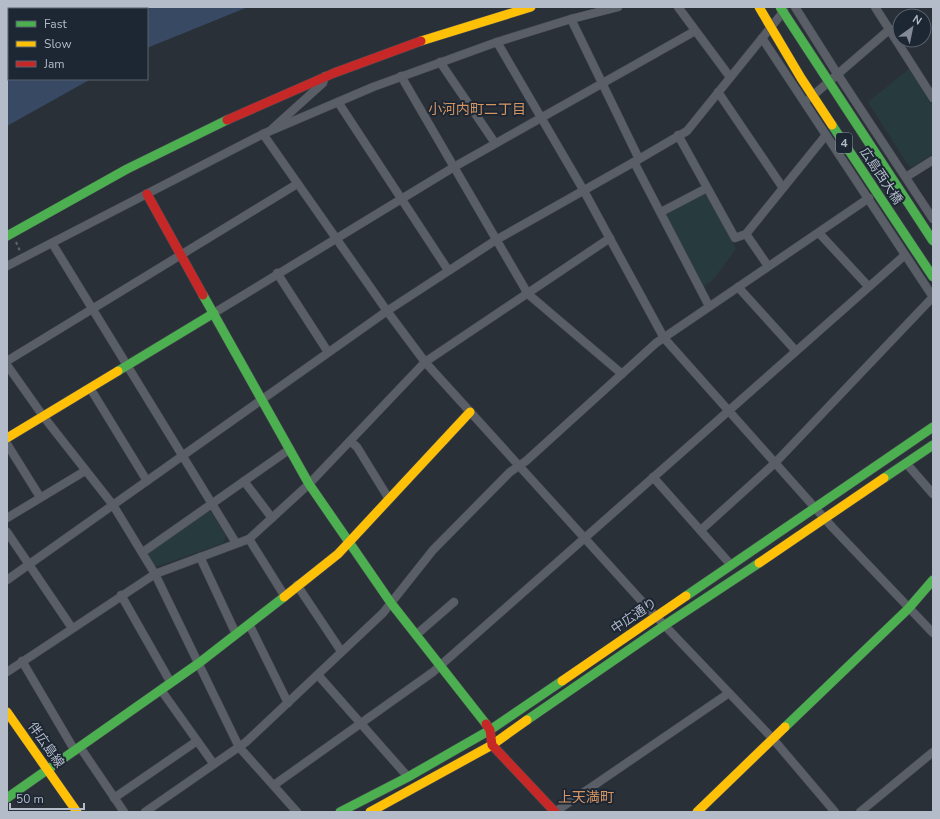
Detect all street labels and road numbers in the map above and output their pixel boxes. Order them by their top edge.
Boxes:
road number: 4 [836,133,852,153]
street label: 広島西大橋 [855,144,907,208]
street label: 中広通り [607,594,661,638]
street label: 伴広島線 [24,719,68,771]

